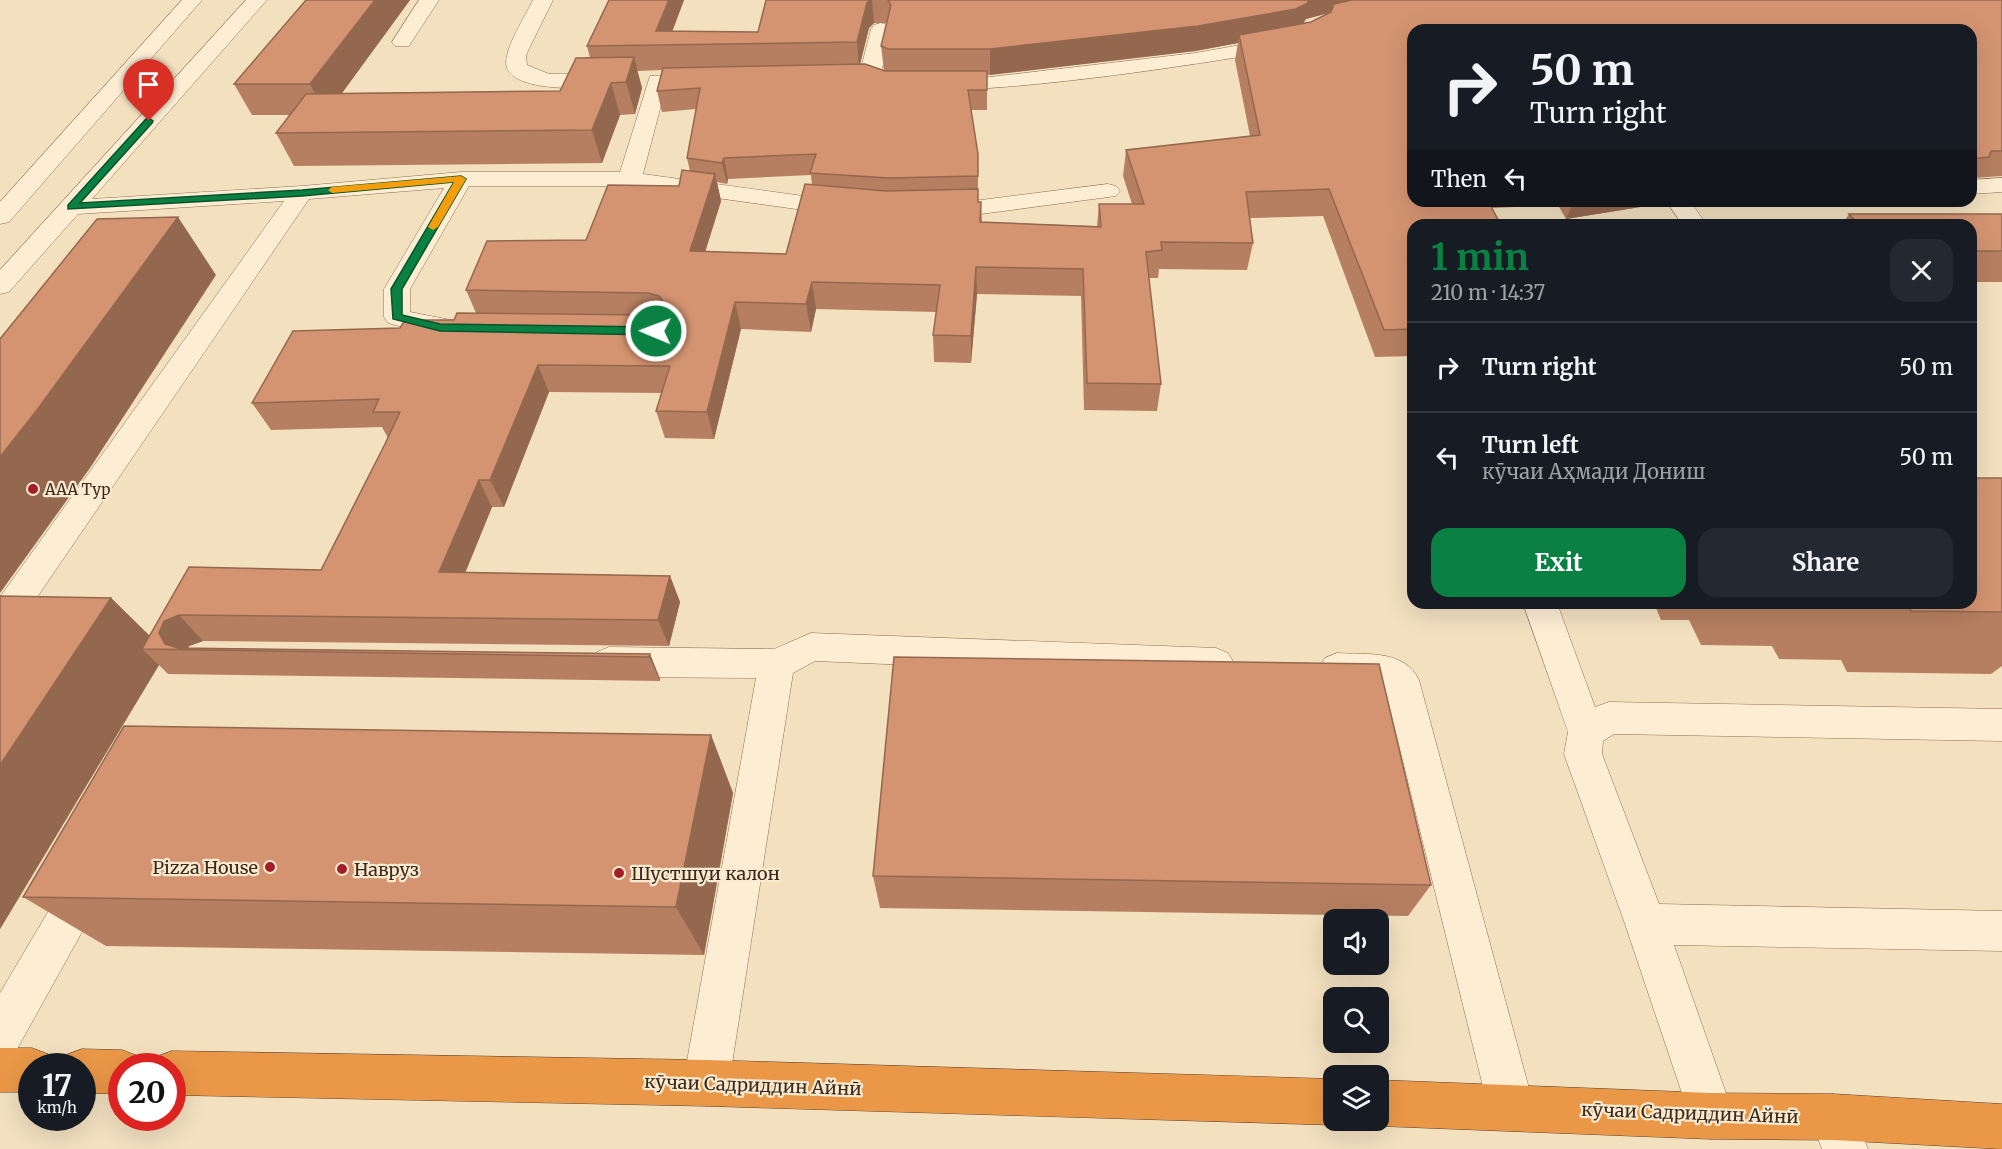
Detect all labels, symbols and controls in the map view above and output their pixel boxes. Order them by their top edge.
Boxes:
text: 50 m [1530,44,1634,96]
icon: right [1431,48,1509,126]
pin [123,59,174,121]
icon: arrive [132,68,165,101]
text: Turn right [1530,96,1667,130]
icon: left [1499,162,1532,195]
text: Then [1431,165,1487,193]
text: 1 min [1431,235,1529,280]
button: close [1890,239,1953,302]
text: 210 m · 14:37 [1431,280,1545,305]
position arrow [624,299,688,363]
icon: right [1431,351,1464,384]
text: Turn right [1482,353,1596,381]
text: 50 m [1899,353,1953,381]
text: Turn left [1482,431,1579,459]
icon: left [1431,441,1464,474]
text: 50 m [1899,443,1953,471]
text: кӯчаи Аҳмади Дониш [1482,459,1705,484]
place label: ААА Тур [44,480,110,499]
marker: ААА Тур [26,482,40,496]
button: Exit [1431,528,1686,597]
button: Share [1698,528,1953,597]
place label: Pizza House [153,856,258,879]
place label: Навруз [354,858,419,881]
marker: Pizza House [263,860,277,874]
marker: Навруз [335,862,349,876]
place label: Шустшуи калон [631,862,780,885]
marker: Шустшуи калон [612,866,626,880]
map controls [1323,909,1389,1131]
button: sound [1323,909,1389,975]
button: search [1323,987,1389,1053]
speed limit sign: 20 [108,1053,186,1131]
button: layers [1323,1065,1389,1131]
text: 17 [42,1066,72,1104]
street label: кӯчаи Садриддин Айнӣ [644,1070,862,1100]
text: km/h [37,1098,77,1117]
street label: кӯчаи Садриддин Айнӣ [1581,1098,1799,1128]

